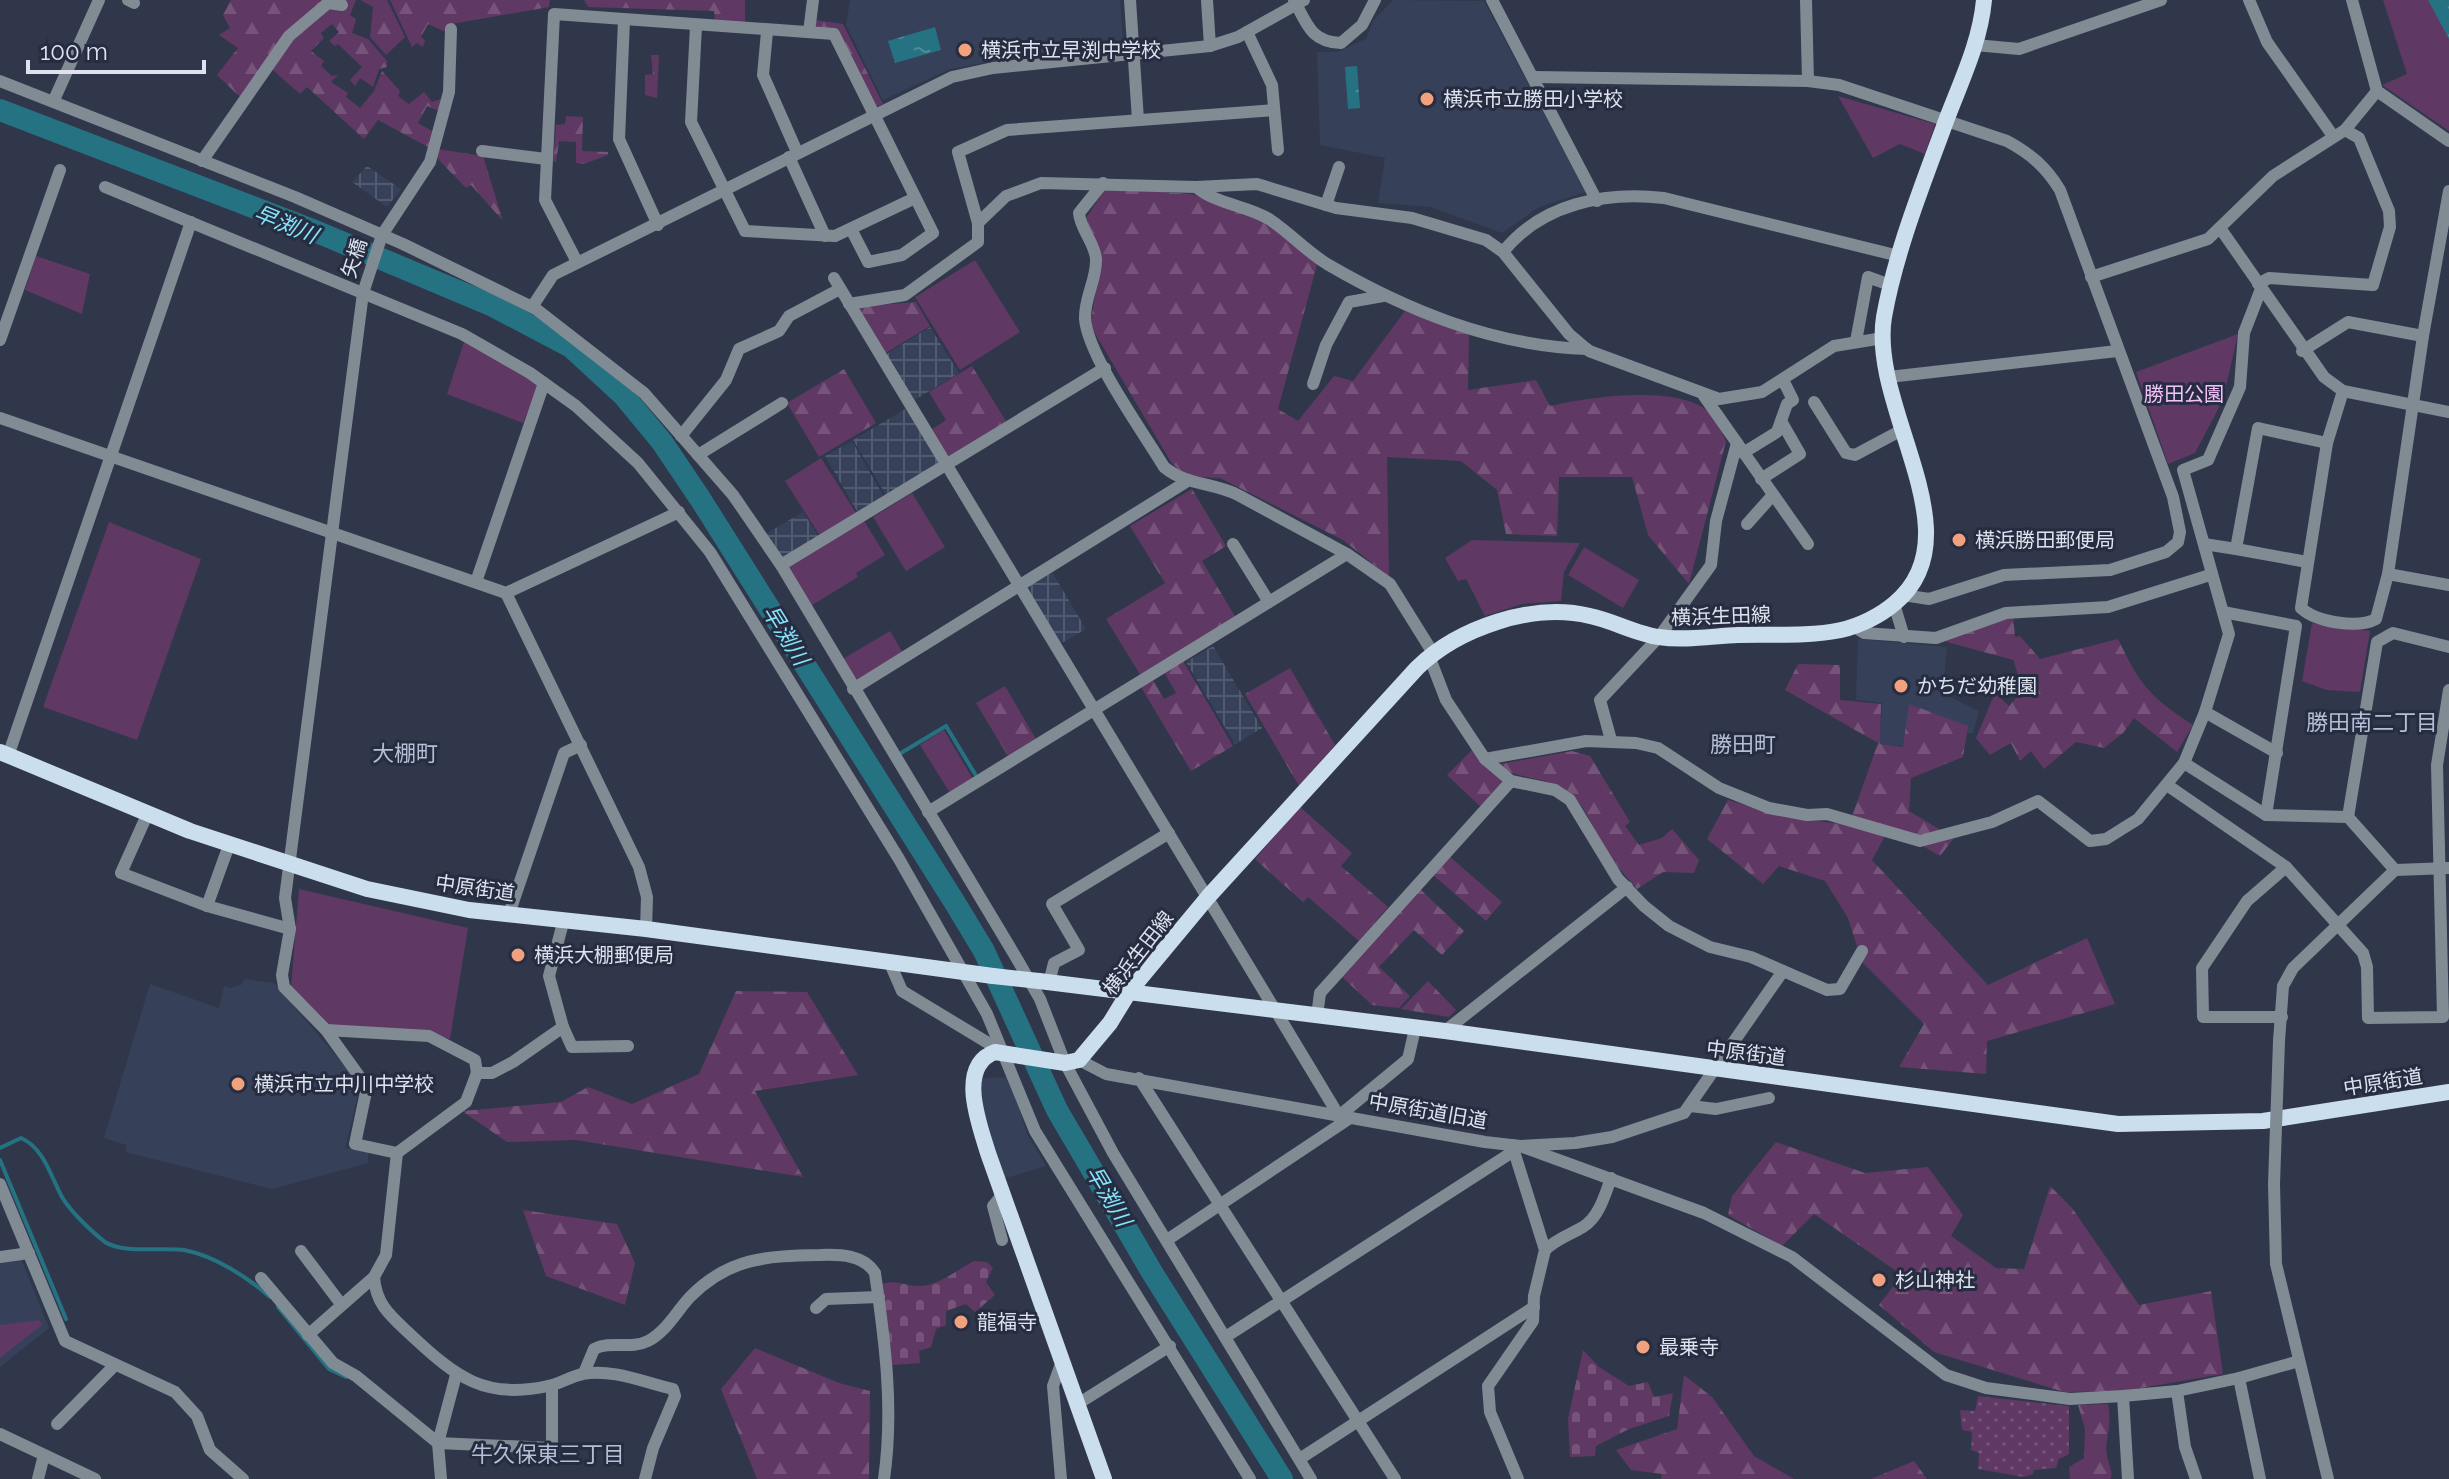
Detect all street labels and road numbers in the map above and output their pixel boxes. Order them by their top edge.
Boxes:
street label: 矢橋 [336,235,372,281]
street label: 横浜生田線 [1671,602,1771,630]
street label: 中原街道 [434,871,516,905]
street label: 横浜生田線 [1098,906,1178,1000]
street label: 中原街道 [1705,1036,1787,1070]
street label: 中原街道 [2342,1064,2424,1100]
street label: 中原街道旧道 [1367,1089,1489,1133]

